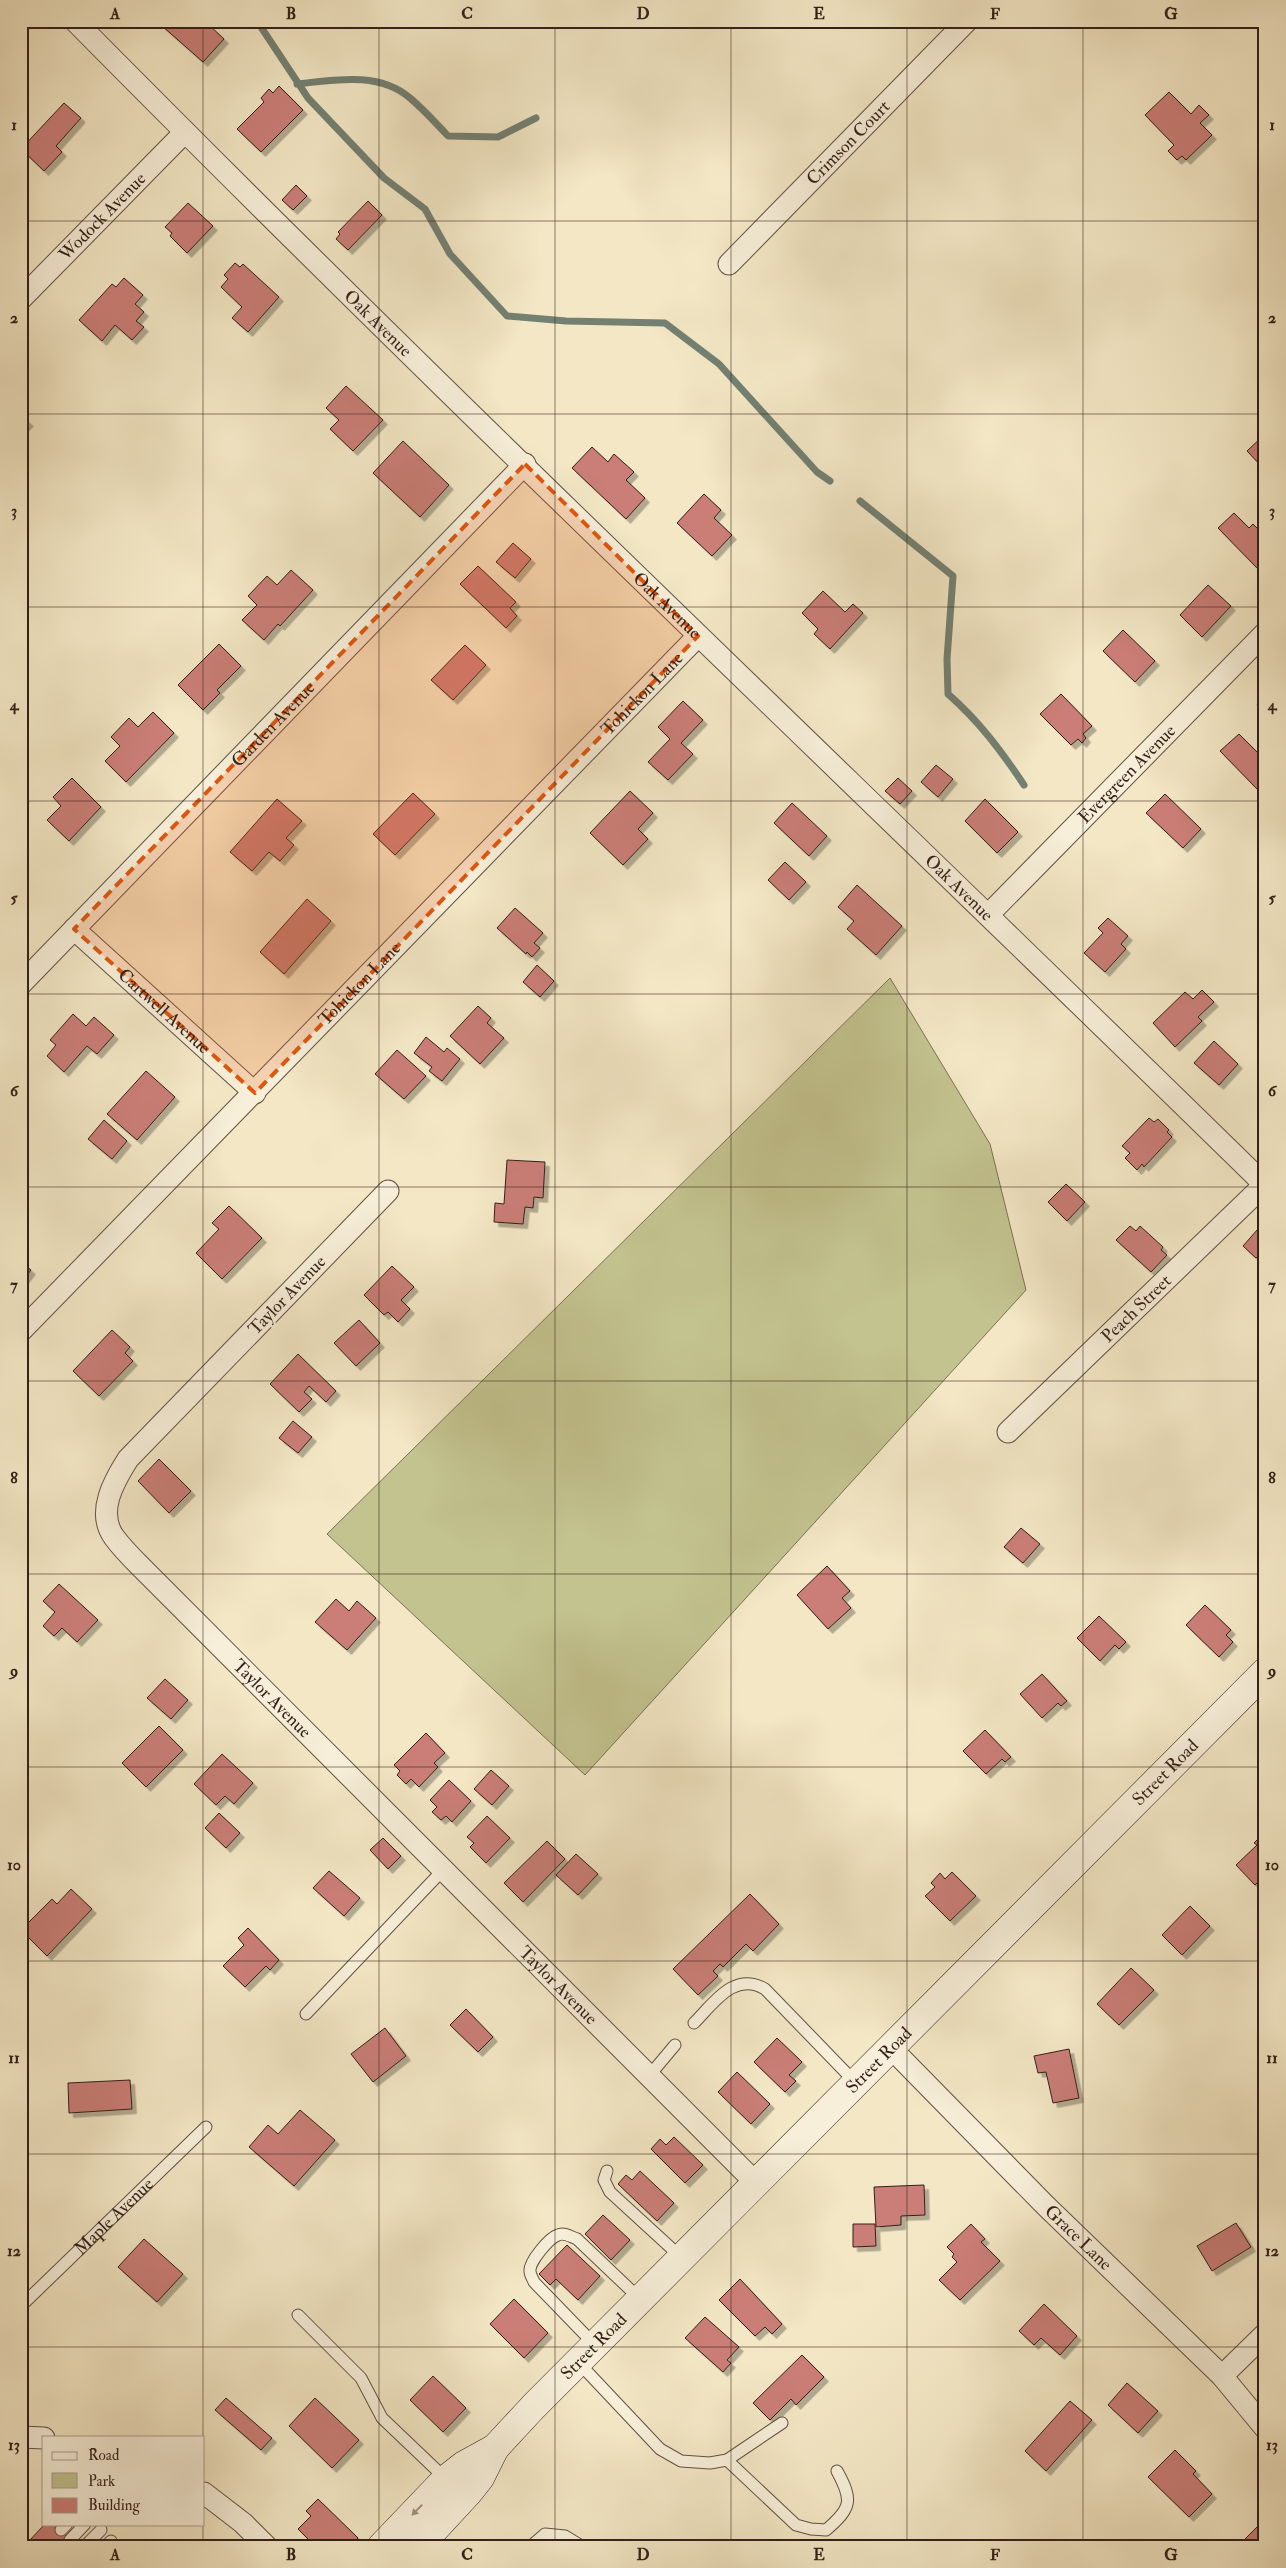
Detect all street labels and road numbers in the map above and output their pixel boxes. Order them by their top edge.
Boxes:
street label: Crimson Court [802,95,895,190]
street label: Wodock Avenue [54,167,151,266]
street label: Oak Avenue [339,285,417,362]
street label: Oak Avenue [628,567,706,644]
street label: Tohickon Lane [596,647,689,741]
street label: Garden Avenue [226,676,320,772]
street label: Evergreen Avenue [1073,719,1181,829]
street label: Oak Avenue [920,850,998,927]
street label: Tohickon Lane [314,937,406,1031]
street label: Cartwell Avenue [113,964,215,1059]
street label: Taylor Avenue [244,1250,331,1340]
street label: Peach Street [1096,1270,1177,1348]
street label: Taylor Avenue [228,1655,317,1744]
street label: Street Road [1127,1734,1204,1811]
street label: Taylor Avenue [514,1941,603,2030]
street label: Street Road [841,2022,917,2099]
street label: Maple Avenue [69,2173,159,2260]
street label: Grace Lane [1040,2200,1117,2276]
street label: Street Road [556,2308,632,2385]

